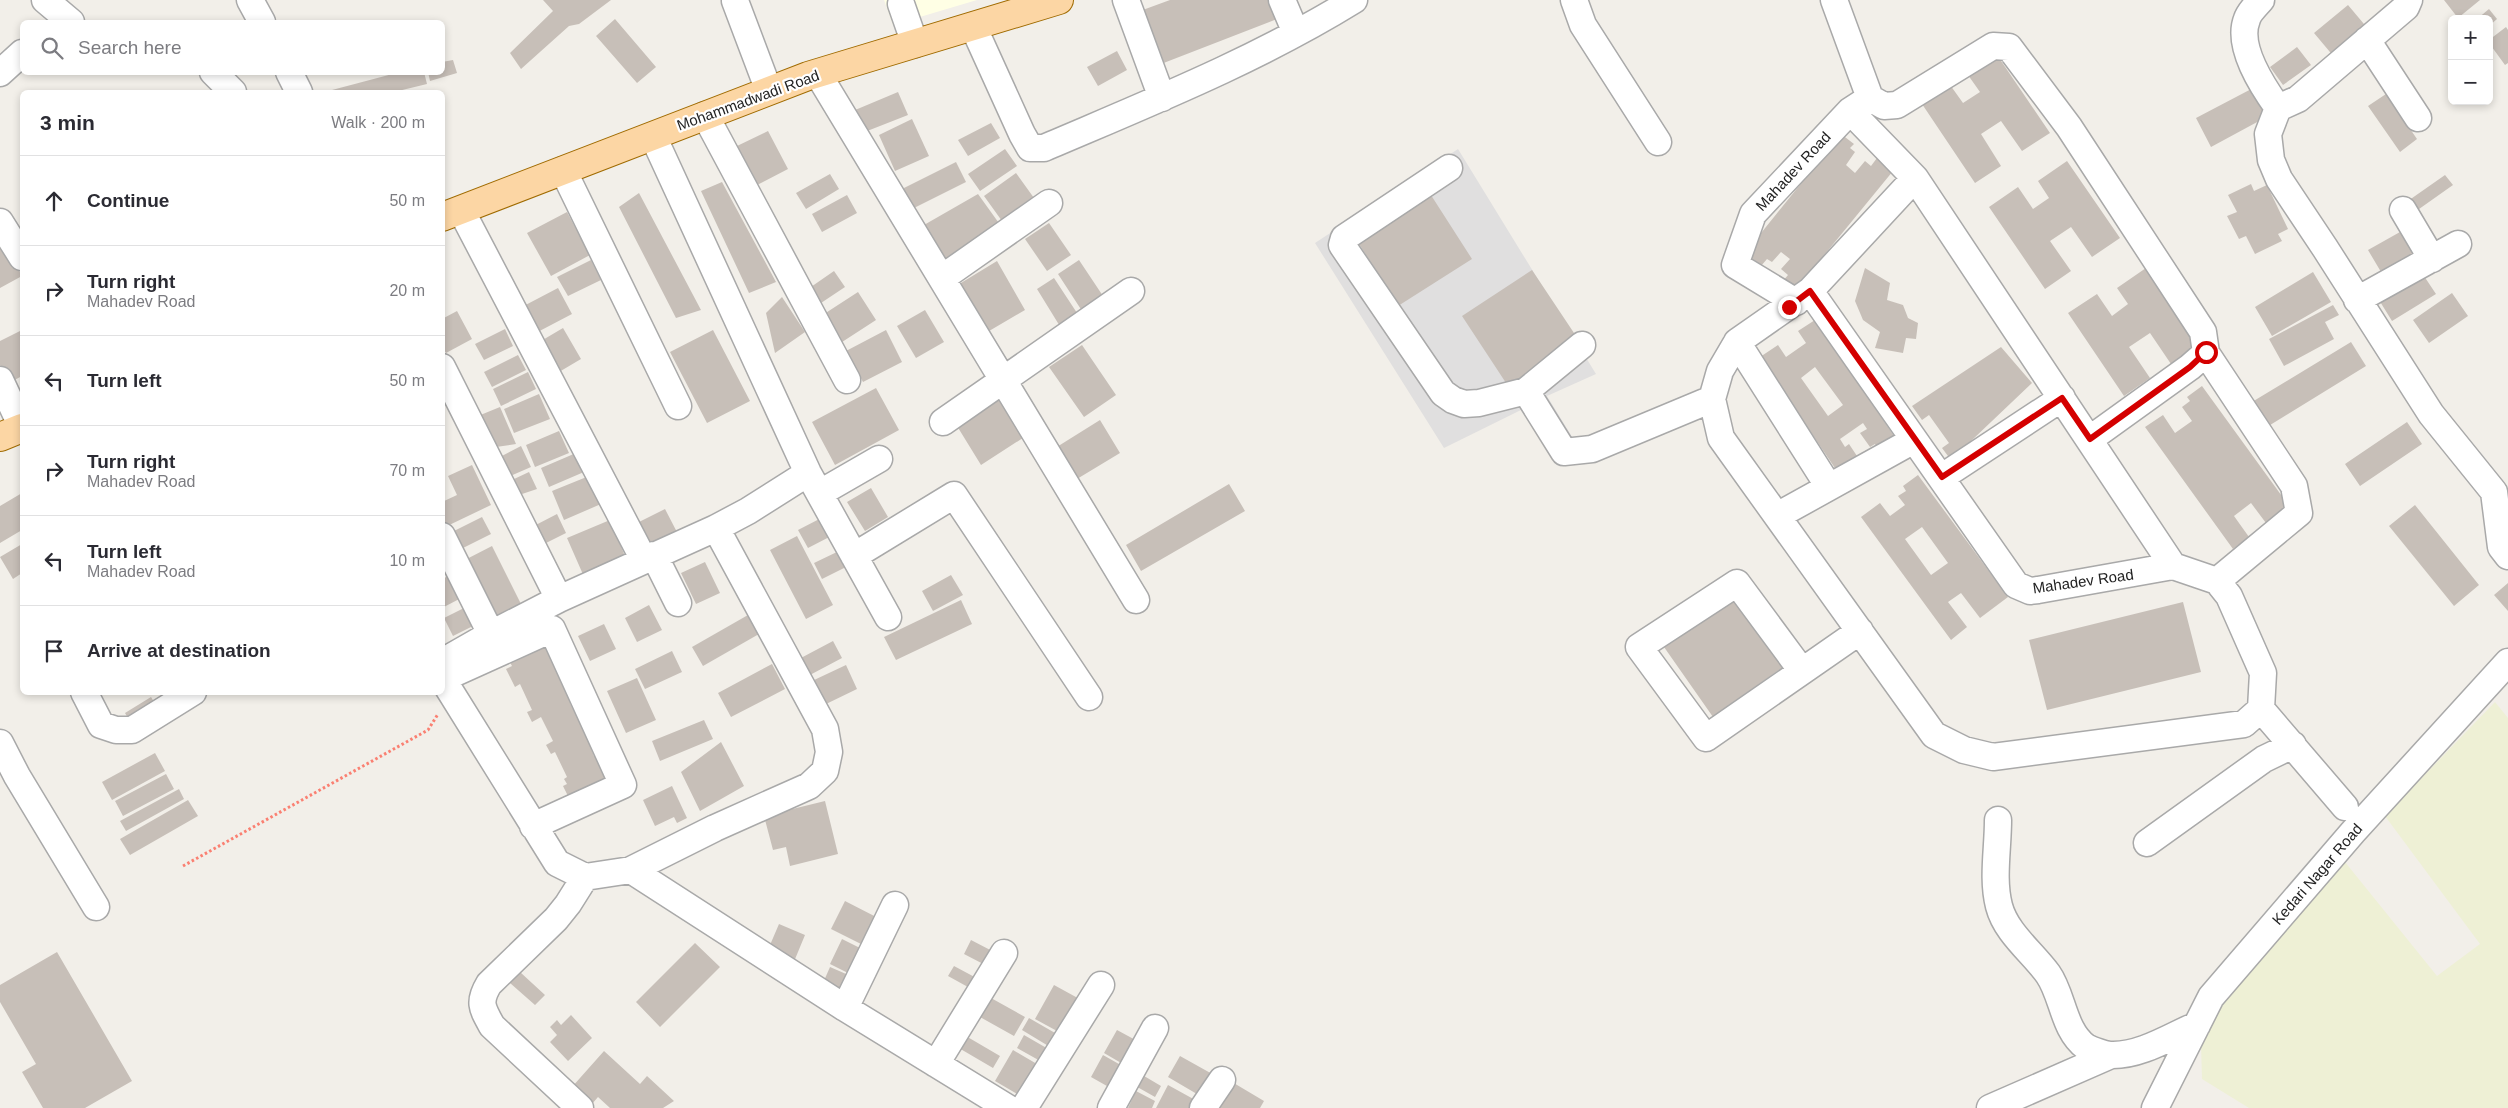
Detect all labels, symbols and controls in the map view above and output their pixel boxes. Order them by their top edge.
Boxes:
map controls [2448,15,2493,105]
button: + [2448,15,2493,60]
search box [20,20,445,75]
icon: search [38,34,66,62]
text: Search here [78,37,182,58]
button: − [2448,60,2493,105]
street label: Mohammadwadi Road [675,66,821,134]
text: 3 min [40,111,95,134]
text: Walk · 200 m [331,114,425,131]
street label: Mahadev Road [1752,128,1834,214]
icon: ahead [40,187,68,215]
text: Continue [87,190,169,211]
text: 50 m [389,192,425,209]
text: Turn right [87,271,175,292]
icon: right [40,277,68,305]
text: 20 m [389,282,425,299]
text: Mahadev Road [87,293,196,310]
route end [1778,296,1801,319]
route start [2195,341,2218,364]
icon: left [40,367,68,395]
text: Turn left [87,370,162,391]
text: 50 m [389,372,425,389]
text: Turn right [87,451,175,472]
icon: right [40,457,68,485]
text: 70 m [389,462,425,479]
text: Mahadev Road [87,473,196,490]
text: Turn left [87,541,162,562]
icon: left [40,547,68,575]
text: 10 m [389,552,425,569]
text: Mahadev Road [87,563,196,580]
street label: Mahadev Road [2031,566,2135,596]
icon: arrive [40,637,68,665]
text: Arrive at destination [87,640,271,661]
street label: Kedari Nagar Road [2268,820,2366,928]

